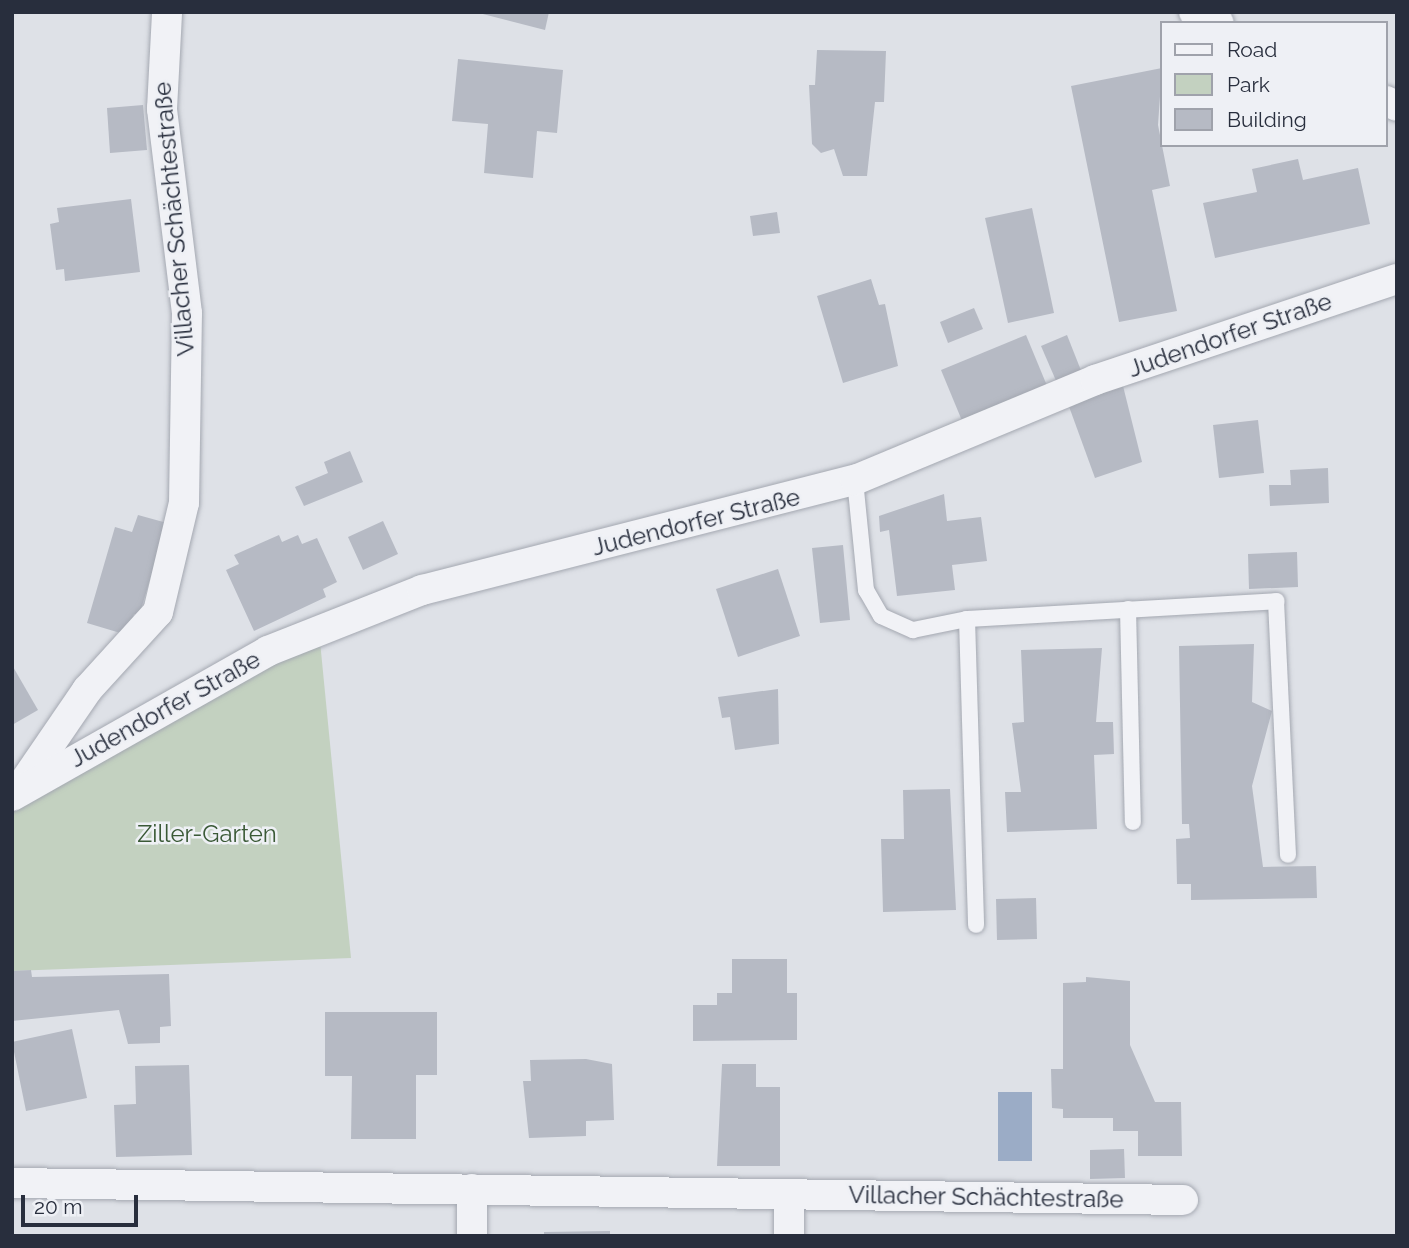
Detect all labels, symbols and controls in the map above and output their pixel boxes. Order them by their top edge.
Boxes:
legend [1160,21,1388,147]
text: Road [1227,37,1277,62]
text: Park [1227,72,1270,97]
street label: Villacher Schächtestraße [148,80,200,358]
text: Building [1227,107,1307,132]
street label: Judendorfer Straße [1124,287,1336,383]
street label: Judendorfer Straße [589,482,803,562]
street label: Judendorfer Straße [65,645,265,773]
park label: Ziller-Garten [137,820,277,848]
street label: Villacher Schächtestraße [848,1180,1124,1214]
scale bar [24,1182,142,1226]
text: 20 m [34,1194,82,1219]

